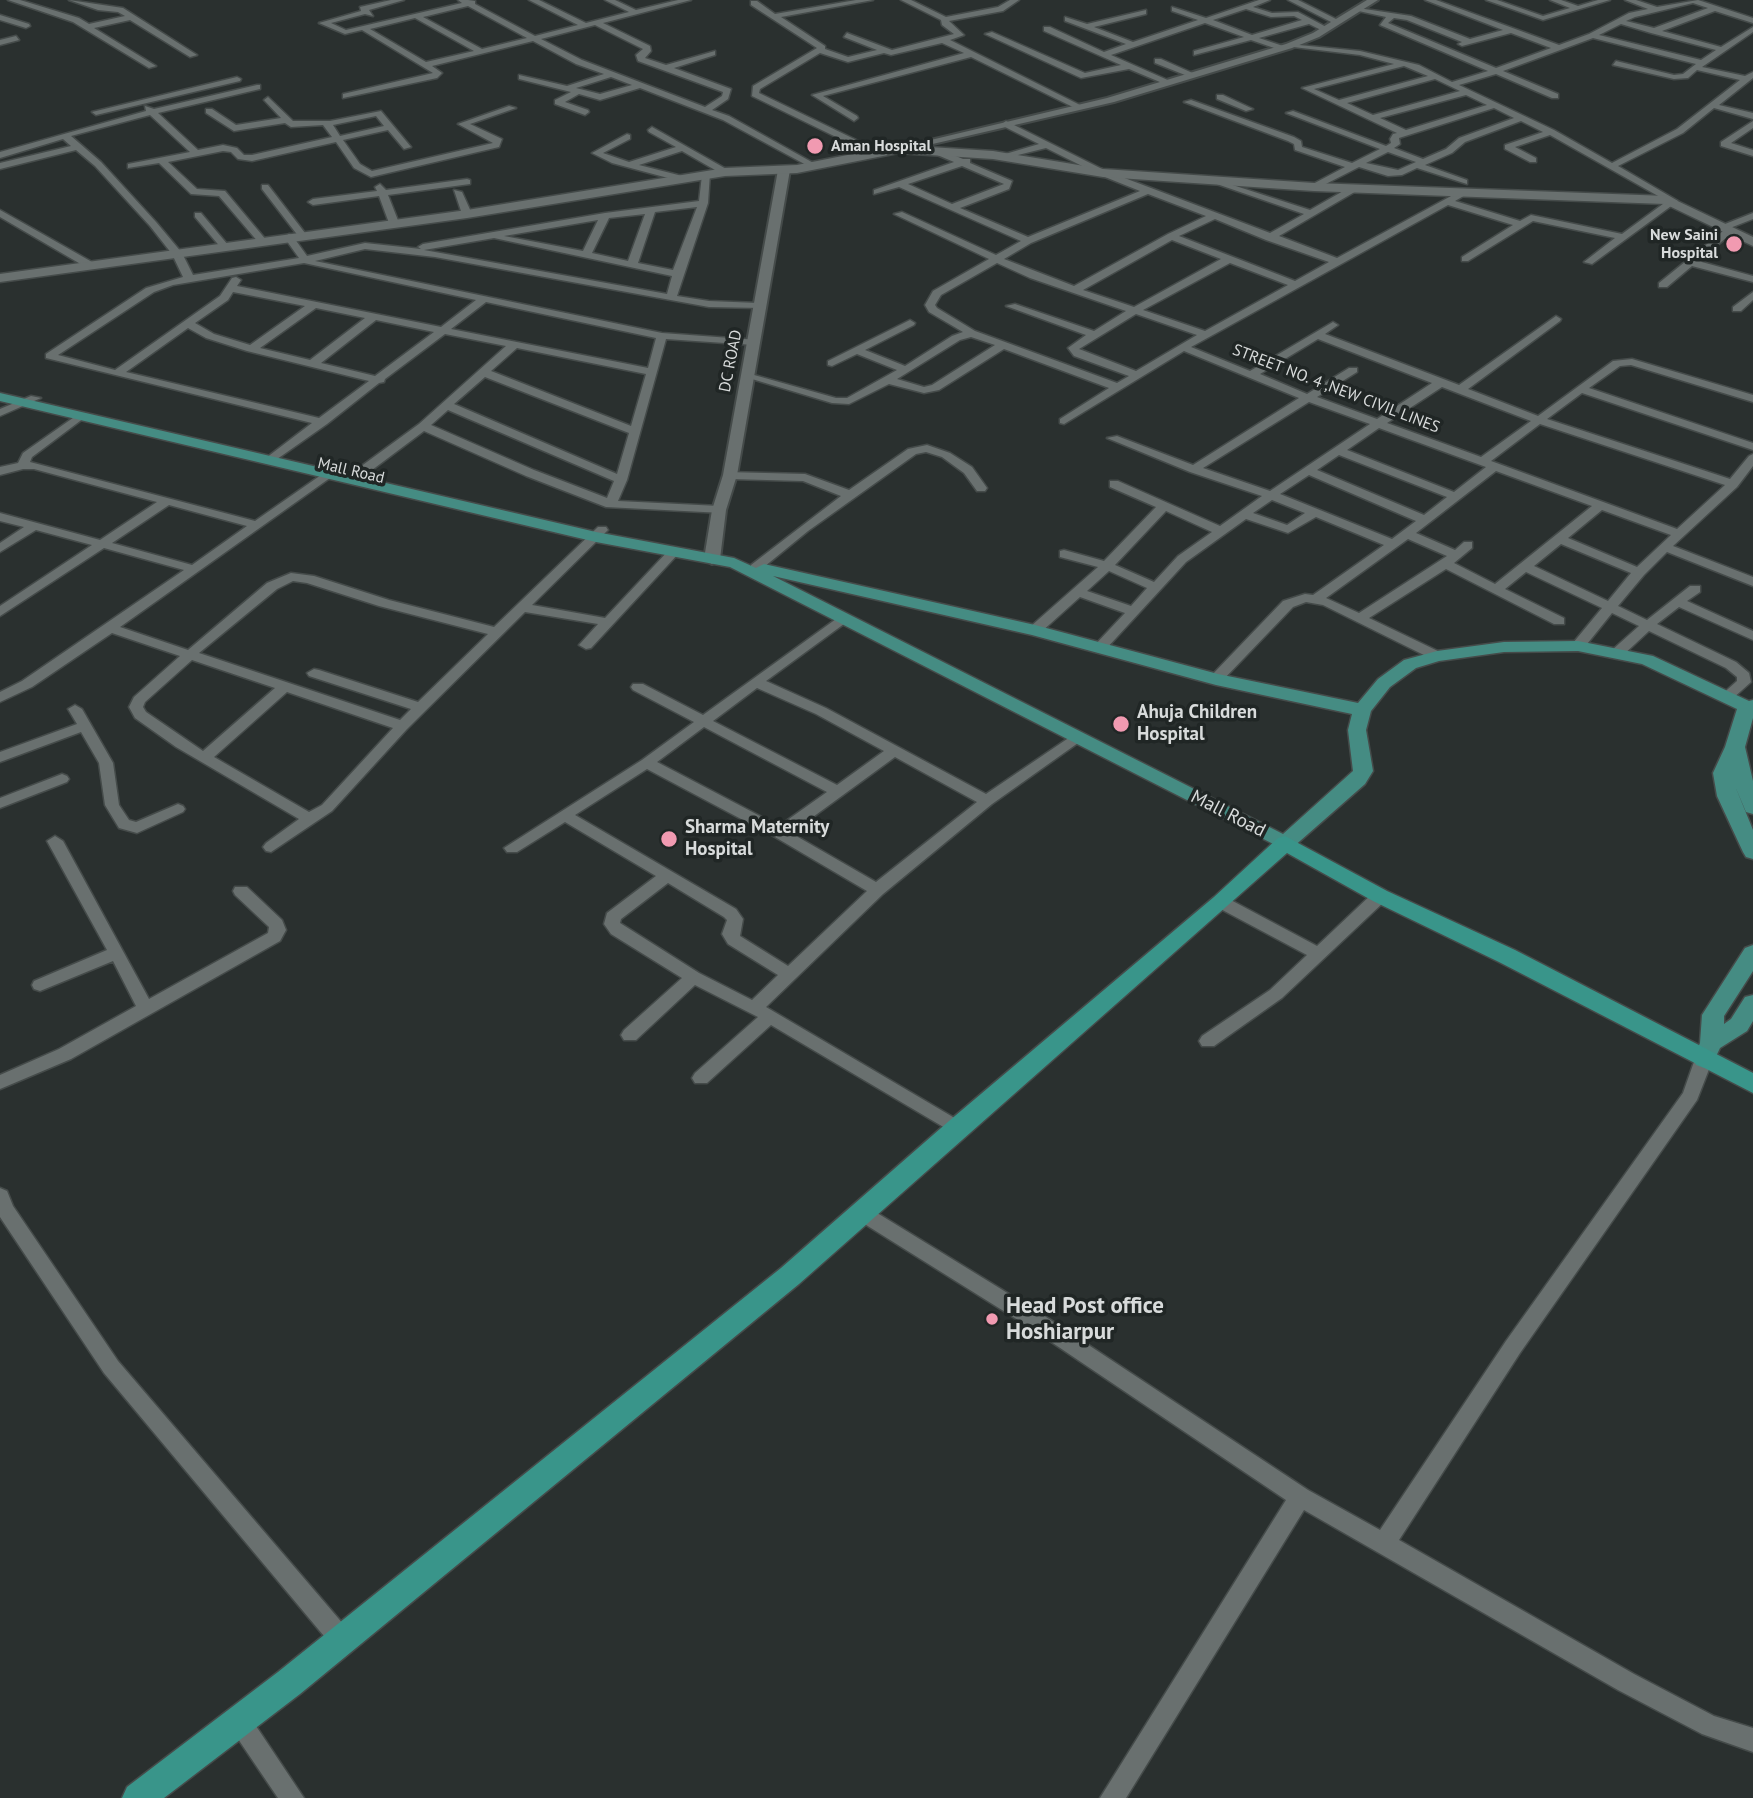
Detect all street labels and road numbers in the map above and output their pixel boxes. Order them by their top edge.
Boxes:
street label: DC ROAD [716,328,746,394]
street label: STREET NO. 4 ,NEW CIVIL LINES [1230,341,1442,437]
street label: Mall Road [316,454,386,488]
street label: Mall Road [1187,785,1269,843]

